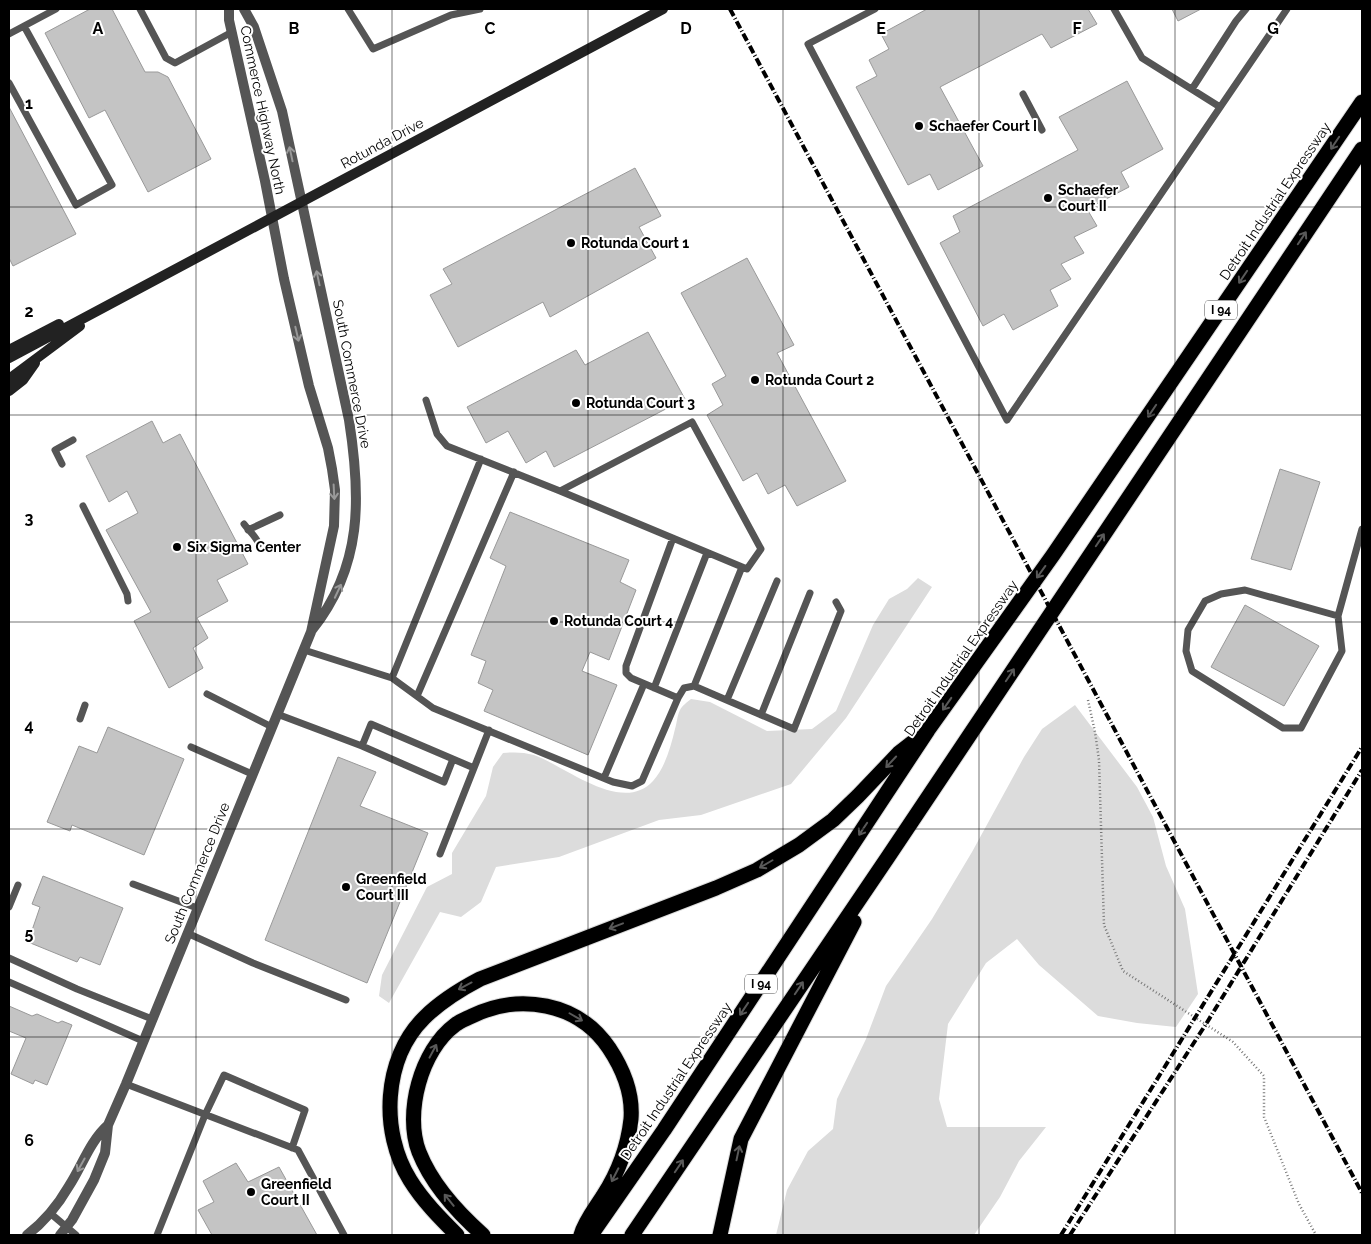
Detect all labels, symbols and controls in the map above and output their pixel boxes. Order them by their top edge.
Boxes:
text: A [93,19,104,38]
text: B [289,19,300,38]
text: C [485,19,496,38]
text: D [680,19,692,38]
text: E [876,19,886,38]
text: F [1072,19,1082,38]
text: G [1267,19,1279,38]
street label: Commerce Highway North [237,24,289,196]
text: 1 [25,94,33,113]
street label: Rotunda Drive [338,114,426,172]
place label: Schaefer Court I [929,118,1037,134]
street label: Detroit Industrial Expressway [1216,119,1334,283]
marker: Schaefer Court I [913,120,925,132]
one-way arrow [1330,135,1340,149]
one-way arrow [286,147,296,163]
place label: Schaefer Court II [1058,182,1119,214]
marker: Schaefer Court II [1042,192,1054,204]
one-way arrow [1297,232,1307,246]
place label: Rotunda Court 1 [581,235,689,251]
marker: Rotunda Court 1 [565,237,577,249]
one-way arrow [313,270,322,286]
one-way arrow [1238,270,1248,284]
street label: South Commerce Drive [330,298,374,450]
road number: I 94 [1205,300,1237,320]
text: 2 [24,302,34,321]
one-way arrow [293,325,302,341]
place label: Rotunda Court 2 [765,372,874,388]
marker: Rotunda Court 2 [749,374,761,386]
place label: Rotunda Court 3 [586,395,695,411]
marker: Rotunda Court 3 [570,397,582,409]
one-way arrow [1147,404,1157,418]
one-way arrow [330,483,339,499]
text: 3 [25,509,34,528]
one-way arrow [1095,533,1105,547]
place label: Six Sigma Center [187,539,301,555]
marker: Six Sigma Center [171,541,183,553]
one-way arrow [1036,565,1047,578]
street label: Detroit Industrial Expressway [901,577,1021,739]
one-way arrow [333,584,343,599]
place label: Rotunda Court 4 [564,613,673,629]
marker: Rotunda Court 4 [548,615,560,627]
one-way arrow [1005,668,1015,682]
one-way arrow [942,697,952,711]
text: 4 [24,716,34,735]
one-way arrow [885,755,897,768]
street label: South Commerce Drive [161,800,233,946]
one-way arrow [858,822,868,836]
one-way arrow [760,860,774,870]
place label: Greenfield Court III [356,871,426,903]
marker: Greenfield Court III [340,881,352,893]
one-way arrow [609,922,624,931]
text: 5 [25,924,34,943]
road number: I 94 [745,974,777,994]
one-way arrow [458,981,473,991]
one-way arrow [794,981,804,995]
street label: Detroit Industrial Expressway [617,999,735,1163]
one-way arrow [739,1001,749,1015]
one-way arrow [569,1012,584,1022]
one-way arrow [429,1044,438,1059]
text: 6 [24,1131,34,1150]
one-way arrow [734,1146,743,1162]
one-way arrow [76,1157,86,1172]
one-way arrow [674,1159,684,1173]
one-way arrow [609,1167,619,1182]
place label: Greenfield Court II [261,1176,331,1208]
marker: Greenfield Court II [245,1186,257,1198]
one-way arrow [443,1194,454,1207]

